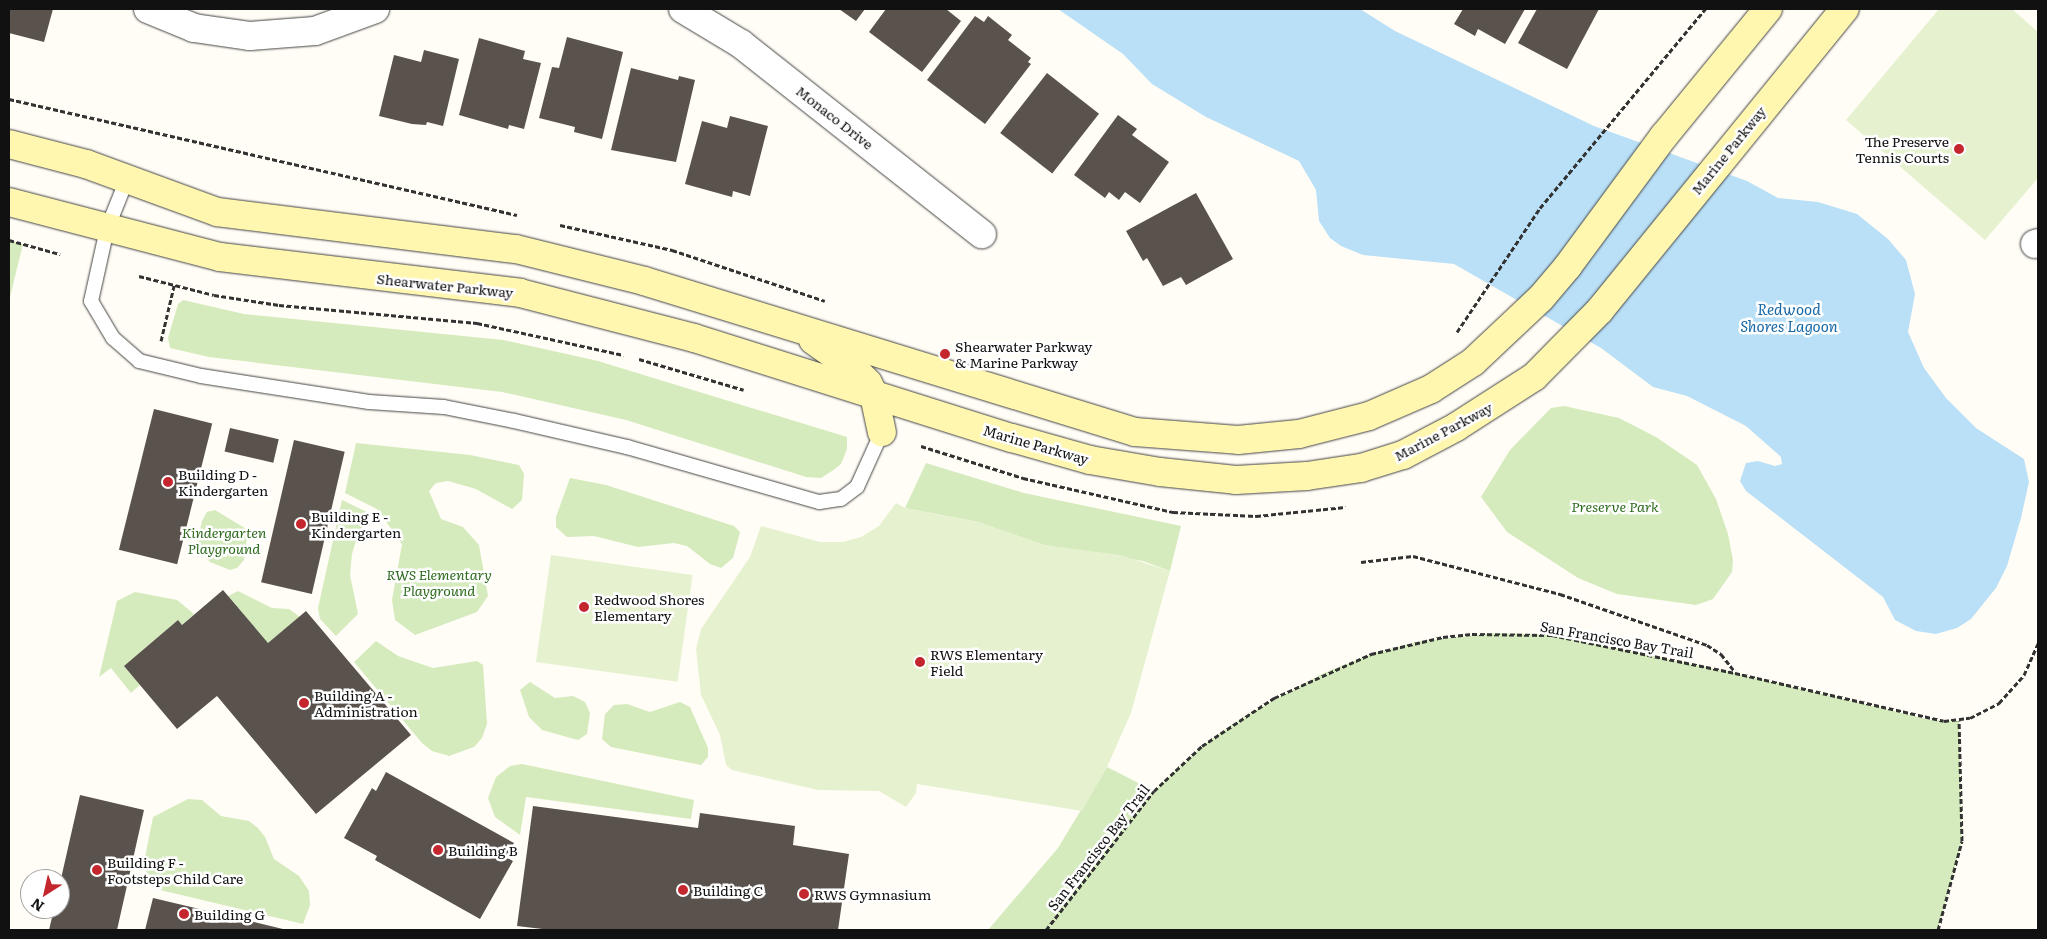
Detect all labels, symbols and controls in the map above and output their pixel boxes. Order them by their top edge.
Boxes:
street label: Monaco Drive [793,82,877,152]
street label: Marine Parkway [1687,102,1769,198]
place label: The Preserve Tennis Courts [1855,133,1949,166]
marker: The Preserve Tennis Courts [1953,143,1965,155]
street label: Shearwater Parkway [376,269,514,301]
water label: Redwood Shores Lagoon [1740,299,1838,334]
place label: Shearwater Parkway & Marine Parkway [955,338,1092,371]
marker: Shearwater Parkway & Marine Parkway [939,348,951,360]
street label: Marine Parkway [1391,398,1495,464]
street label: Marine Parkway [981,421,1091,467]
place label: Building D - Kindergarten [178,466,268,498]
marker: Building D - Kindergarten [162,476,174,488]
park label: Preserve Park [1571,498,1659,514]
place label: Building E - Kindergarten [311,508,401,540]
marker: Building E - Kindergarten [295,518,307,530]
park label: Kindergarten Playground [182,524,266,556]
park label: RWS Elementary Playground [386,566,492,598]
place label: Redwood Shores Elementary [594,591,704,624]
marker: Redwood Shores Elementary [578,601,590,613]
street label: San Francisco Bay Trail [1539,617,1695,661]
place label: RWS Elementary Field [930,646,1043,679]
marker: RWS Elementary Field [914,656,926,668]
place label: Building A - Administration [314,687,418,720]
marker: Building A - Administration [298,697,310,709]
street label: San Francisco Bay Trail [1044,781,1152,913]
place label: Building B [448,842,518,858]
marker: Building B [432,844,444,856]
place label: Building F - Footsteps Child Care [107,854,243,886]
marker: Building F - Footsteps Child Care [91,864,103,876]
north arrow [20,869,70,919]
place label: Building C [693,882,763,898]
marker: Building C [677,884,689,896]
place label: RWS Gymnasium [814,886,931,902]
marker: RWS Gymnasium [798,888,810,900]
text: N [26,894,48,917]
place label: Building G [194,906,265,922]
marker: Building G [178,908,190,920]

